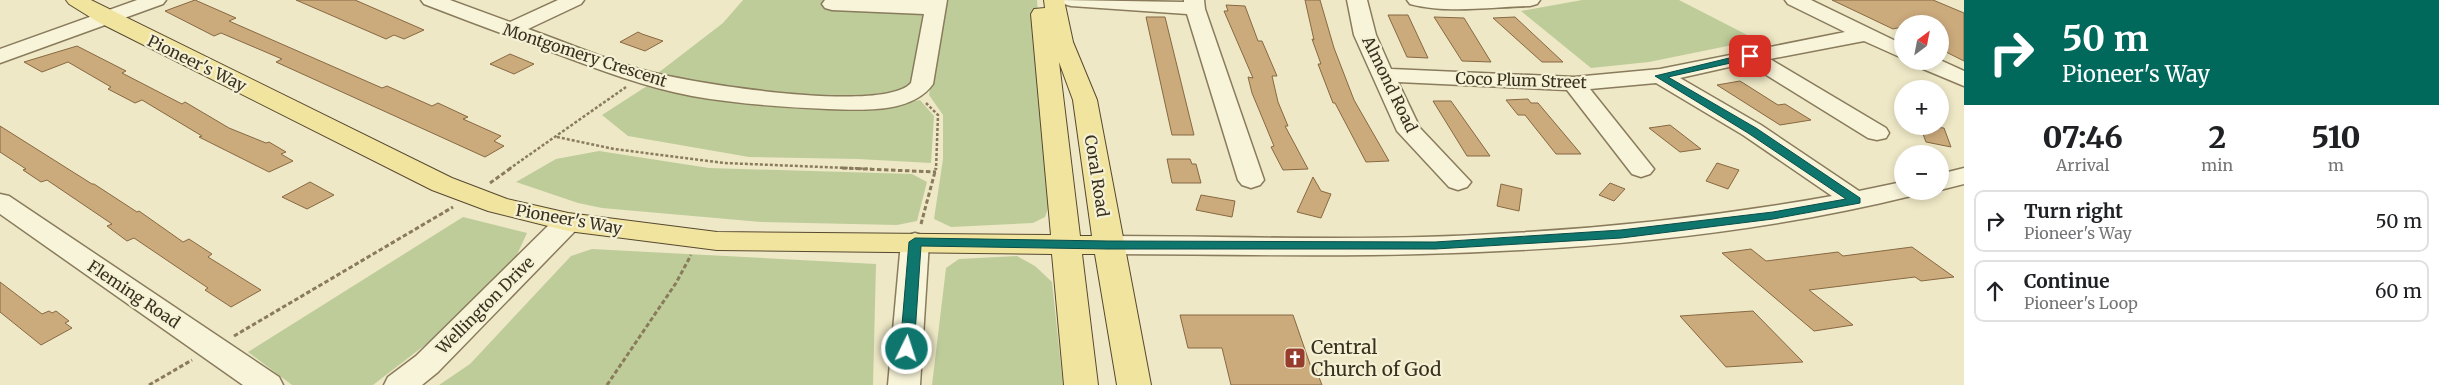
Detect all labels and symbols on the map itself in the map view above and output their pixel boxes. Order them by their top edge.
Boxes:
north arrow [1894,15,1949,70]
street label: Montgomery Crescent [500,19,670,91]
street label: Pioneer's Way [144,30,250,96]
street label: Almond Road [1358,32,1422,136]
pin [1729,35,1771,77]
street label: Coco Plum Street [1455,68,1588,92]
street label: Coral Road [1081,134,1113,219]
street label: Pioneer's Way [514,200,624,238]
street label: Wellington Drive [431,252,538,359]
street label: Fleming Road [84,256,184,332]
position arrow [880,322,932,374]
place label: Central Church of God [1311,335,1442,381]
church icon: Central Church of God [1283,346,1307,370]

